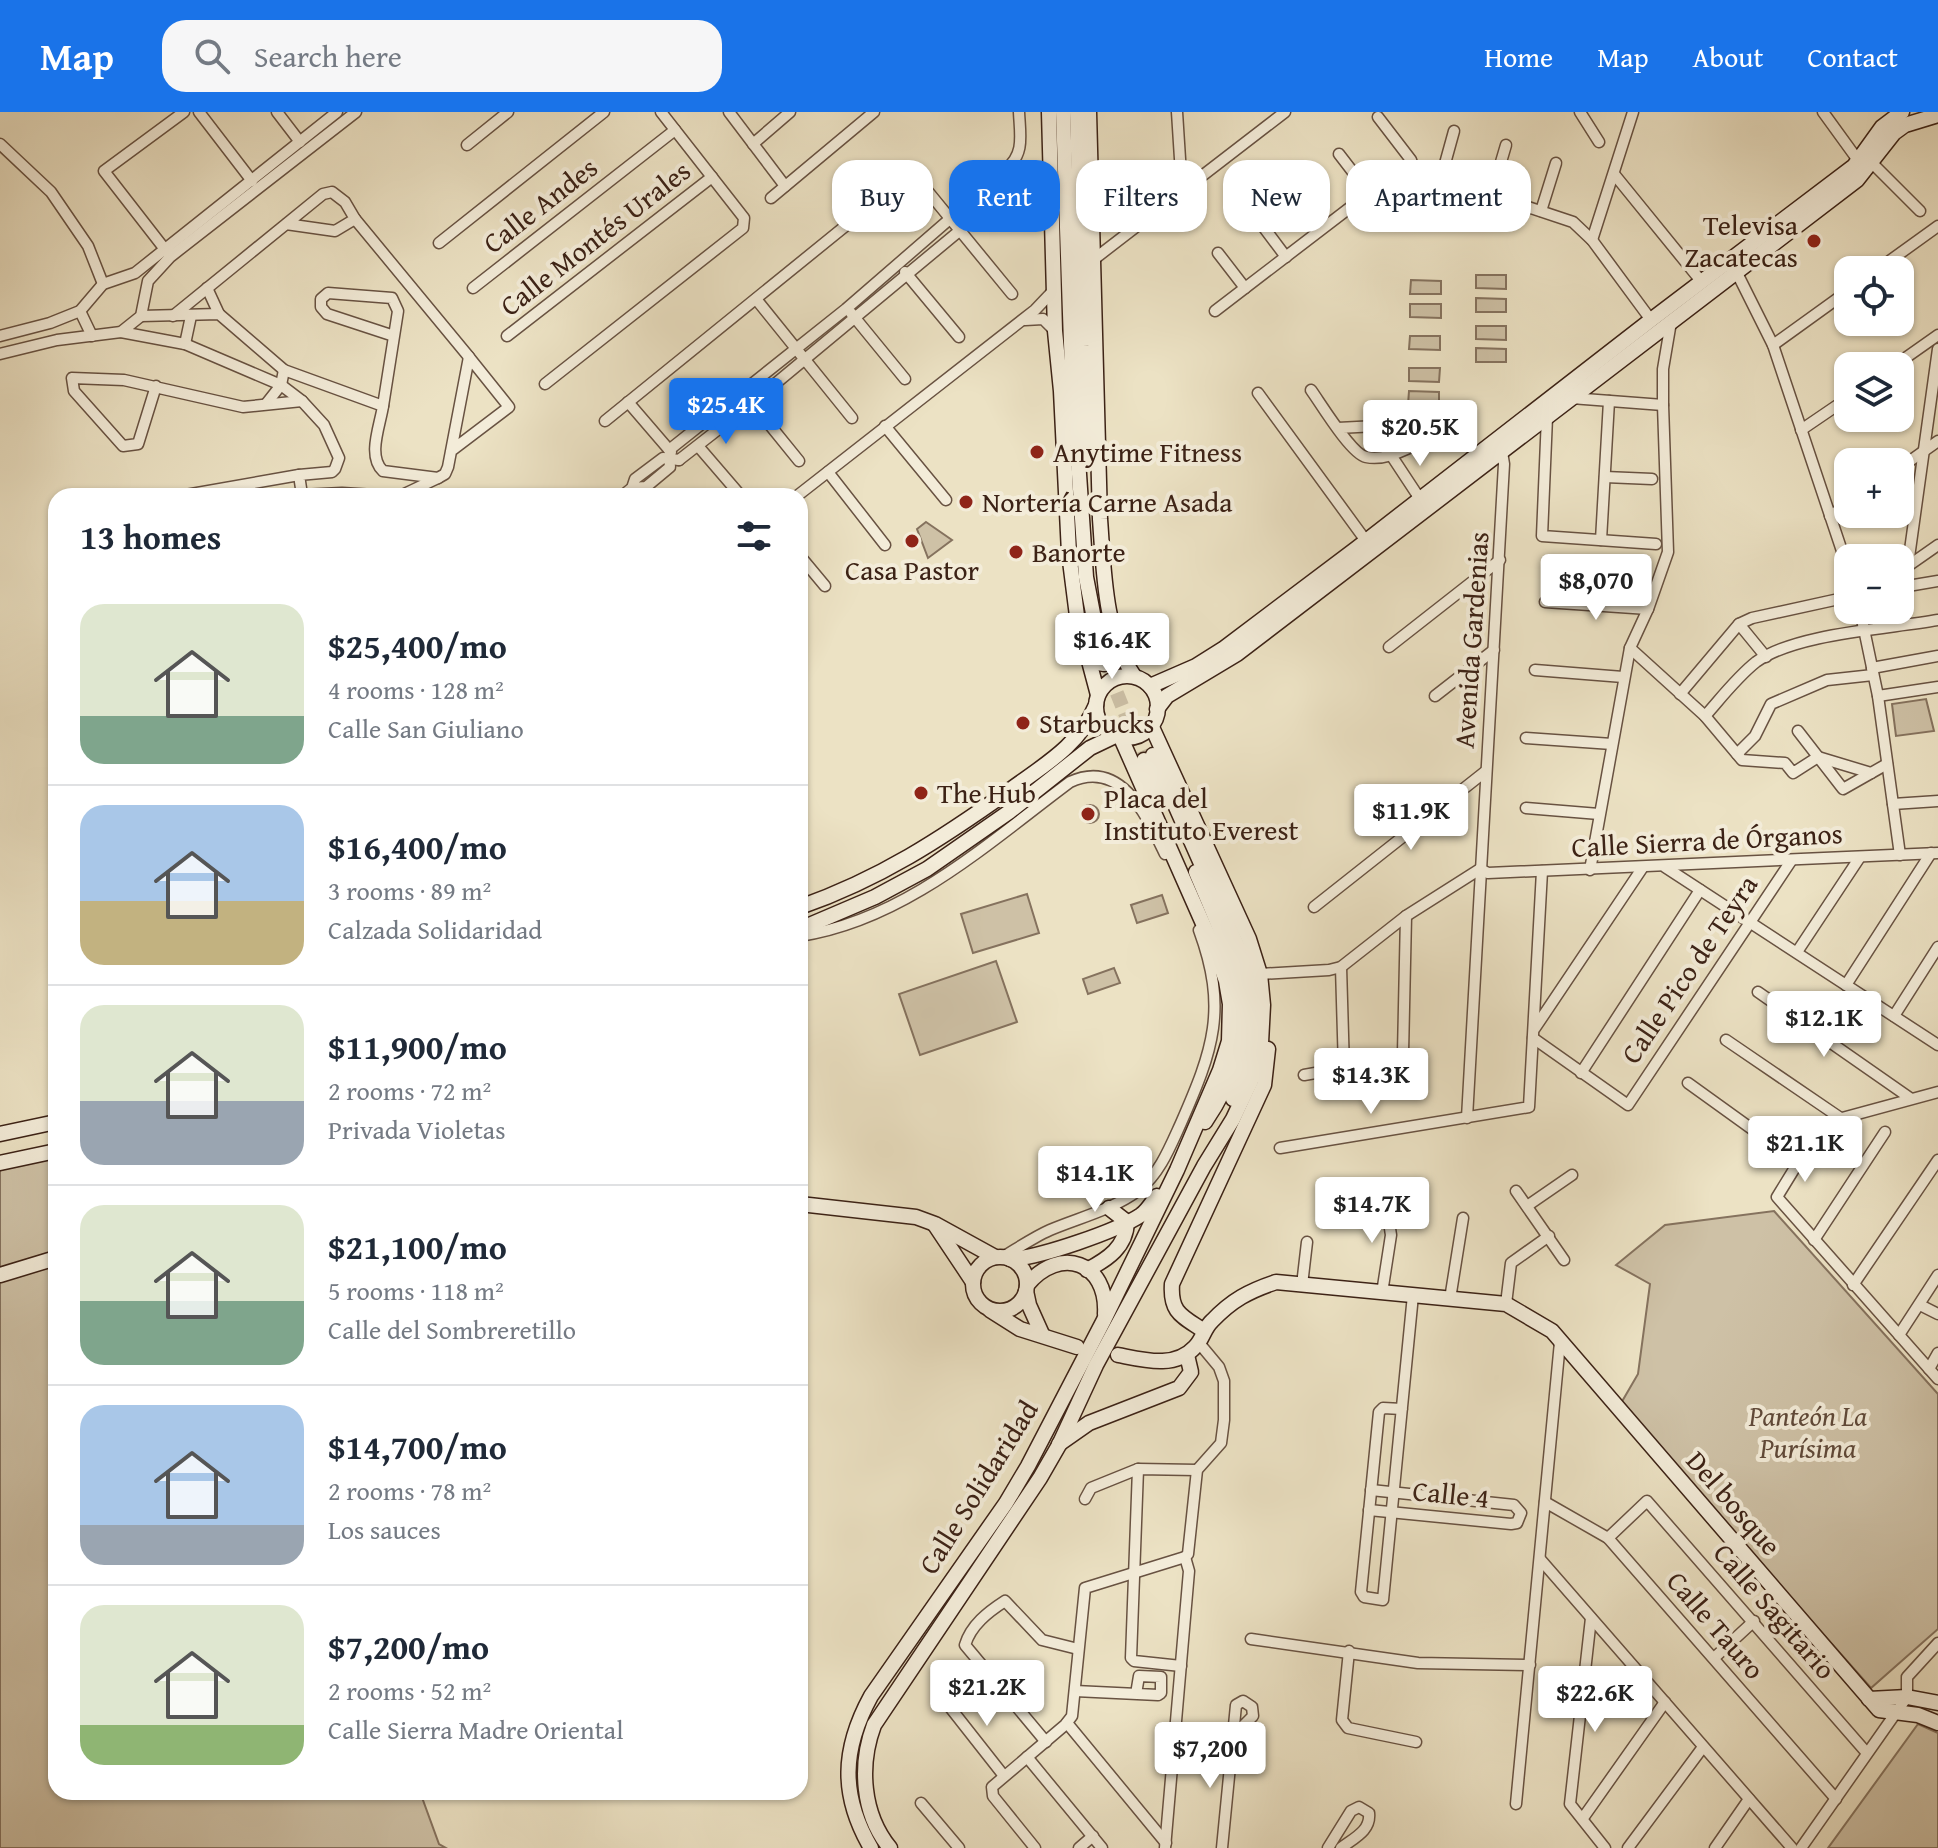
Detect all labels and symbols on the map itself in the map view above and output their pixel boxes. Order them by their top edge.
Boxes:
street label: Calle Andes [474,147,606,262]
street label: Calle Montés Urales [491,150,699,325]
place label: Televisa Zacatecas [1684,204,1799,277]
marker: Televisa Zacatecas [1805,232,1823,250]
pin: $25.4K [661,378,791,446]
pin: $20.5K [1355,400,1485,468]
place label: Anytime Fitness [1053,431,1242,472]
marker: Anytime Fitness [1028,443,1046,461]
place label: Nortería Carne Asada [982,481,1233,522]
marker: Nortería Carne Asada [957,493,975,511]
street label: Avenida Gardenias [1442,530,1499,750]
place label: Banorte [1032,531,1126,572]
marker: Casa Pastor [903,532,921,550]
marker: Banorte [1007,543,1025,561]
place label: Casa Pastor [845,549,979,590]
pin: $8,070 [1531,554,1661,622]
pin: $16.4K [1047,613,1177,681]
place label: Starbucks [1039,702,1154,743]
marker: Starbucks [1014,714,1032,732]
place label: The Hub [937,772,1036,813]
place label: Placa del Instituto Everest [1104,777,1299,850]
marker: The Hub [912,784,930,802]
pin: $11.9K [1346,784,1476,852]
marker: Placa del Instituto Everest [1079,805,1097,823]
street label: Calle Sierra de Órganos [1570,812,1844,867]
street label: Calle Pico de Teyra [1610,866,1767,1071]
pin: $12.1K [1759,991,1889,1059]
pin: $14.3K [1306,1048,1436,1116]
pin: $21.1K [1740,1116,1870,1184]
pin: $14.1K [1030,1146,1160,1214]
pin: $14.7K [1307,1177,1437,1245]
street label: Calle Solidaridad [908,1392,1047,1581]
park label: Panteón La Purísima [1748,1395,1867,1468]
street label: Del bosque [1677,1441,1792,1564]
street label: Calle 4 [1411,1469,1491,1518]
street label: Calle Sagitario [1704,1533,1846,1688]
street label: Calle Tauro [1658,1561,1775,1688]
pin: $21.2K [922,1660,1052,1728]
pin: $22.6K [1530,1666,1660,1734]
pin: $7,200 [1145,1722,1275,1790]

